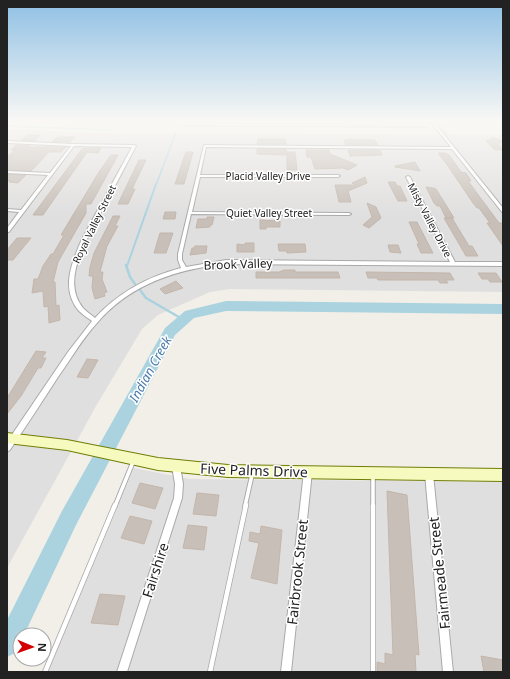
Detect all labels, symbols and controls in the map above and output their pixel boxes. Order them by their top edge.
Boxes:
street label: Placid Valley Drive [226,169,311,183]
street label: Misty Valley Drive [405,180,456,260]
street label: Royal Valley Street [69,182,119,266]
street label: Quiet Valley Street [226,206,312,220]
street label: Brook Valley [203,254,274,274]
water label: Indian Creek [124,332,176,406]
street label: Five Palms Drive [200,459,308,481]
street label: Fairmeade Street [424,516,454,630]
street label: Fairbrook Street [282,518,312,626]
street label: Fairshire [137,540,173,600]
north arrow [12,627,52,667]
text: N [35,643,50,652]

